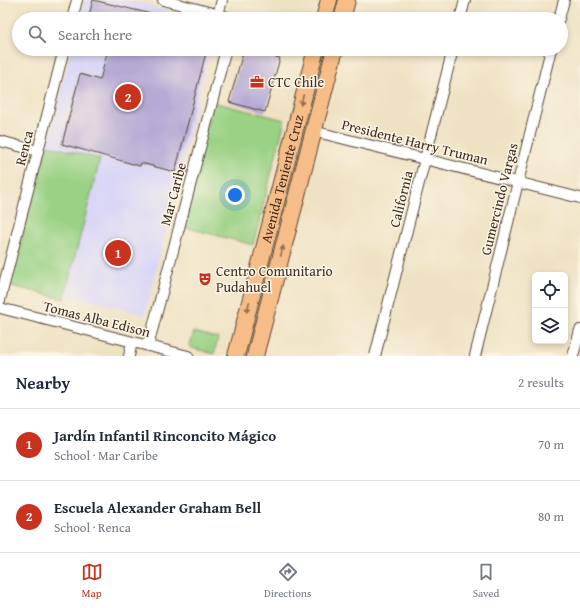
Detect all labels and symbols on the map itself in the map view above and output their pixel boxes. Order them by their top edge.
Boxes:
place label: CTC Chile [268,72,324,92]
office icon: CTC Chile [249,74,265,90]
pin: 2 [115,82,141,112]
one-way arrow [299,94,305,107]
street label: Avenida Teniente Cruz [256,113,308,245]
street label: Presidente Harry Truman [340,114,490,170]
street label: Renca [10,128,38,168]
street label: Gumercindo Vargas [475,141,523,257]
street label: Mar Caribe [155,160,191,228]
street label: California [384,168,418,230]
your location [225,185,245,205]
pin: 1 [105,238,131,268]
one-way arrow [279,244,285,256]
place label: Centro Comunitario Pudahuel [216,261,333,297]
theatre icon: Centro Comunitario Pudahuel [197,271,213,287]
street label: Tomas Alba Edison [41,296,153,342]
one-way arrow [245,301,251,314]

